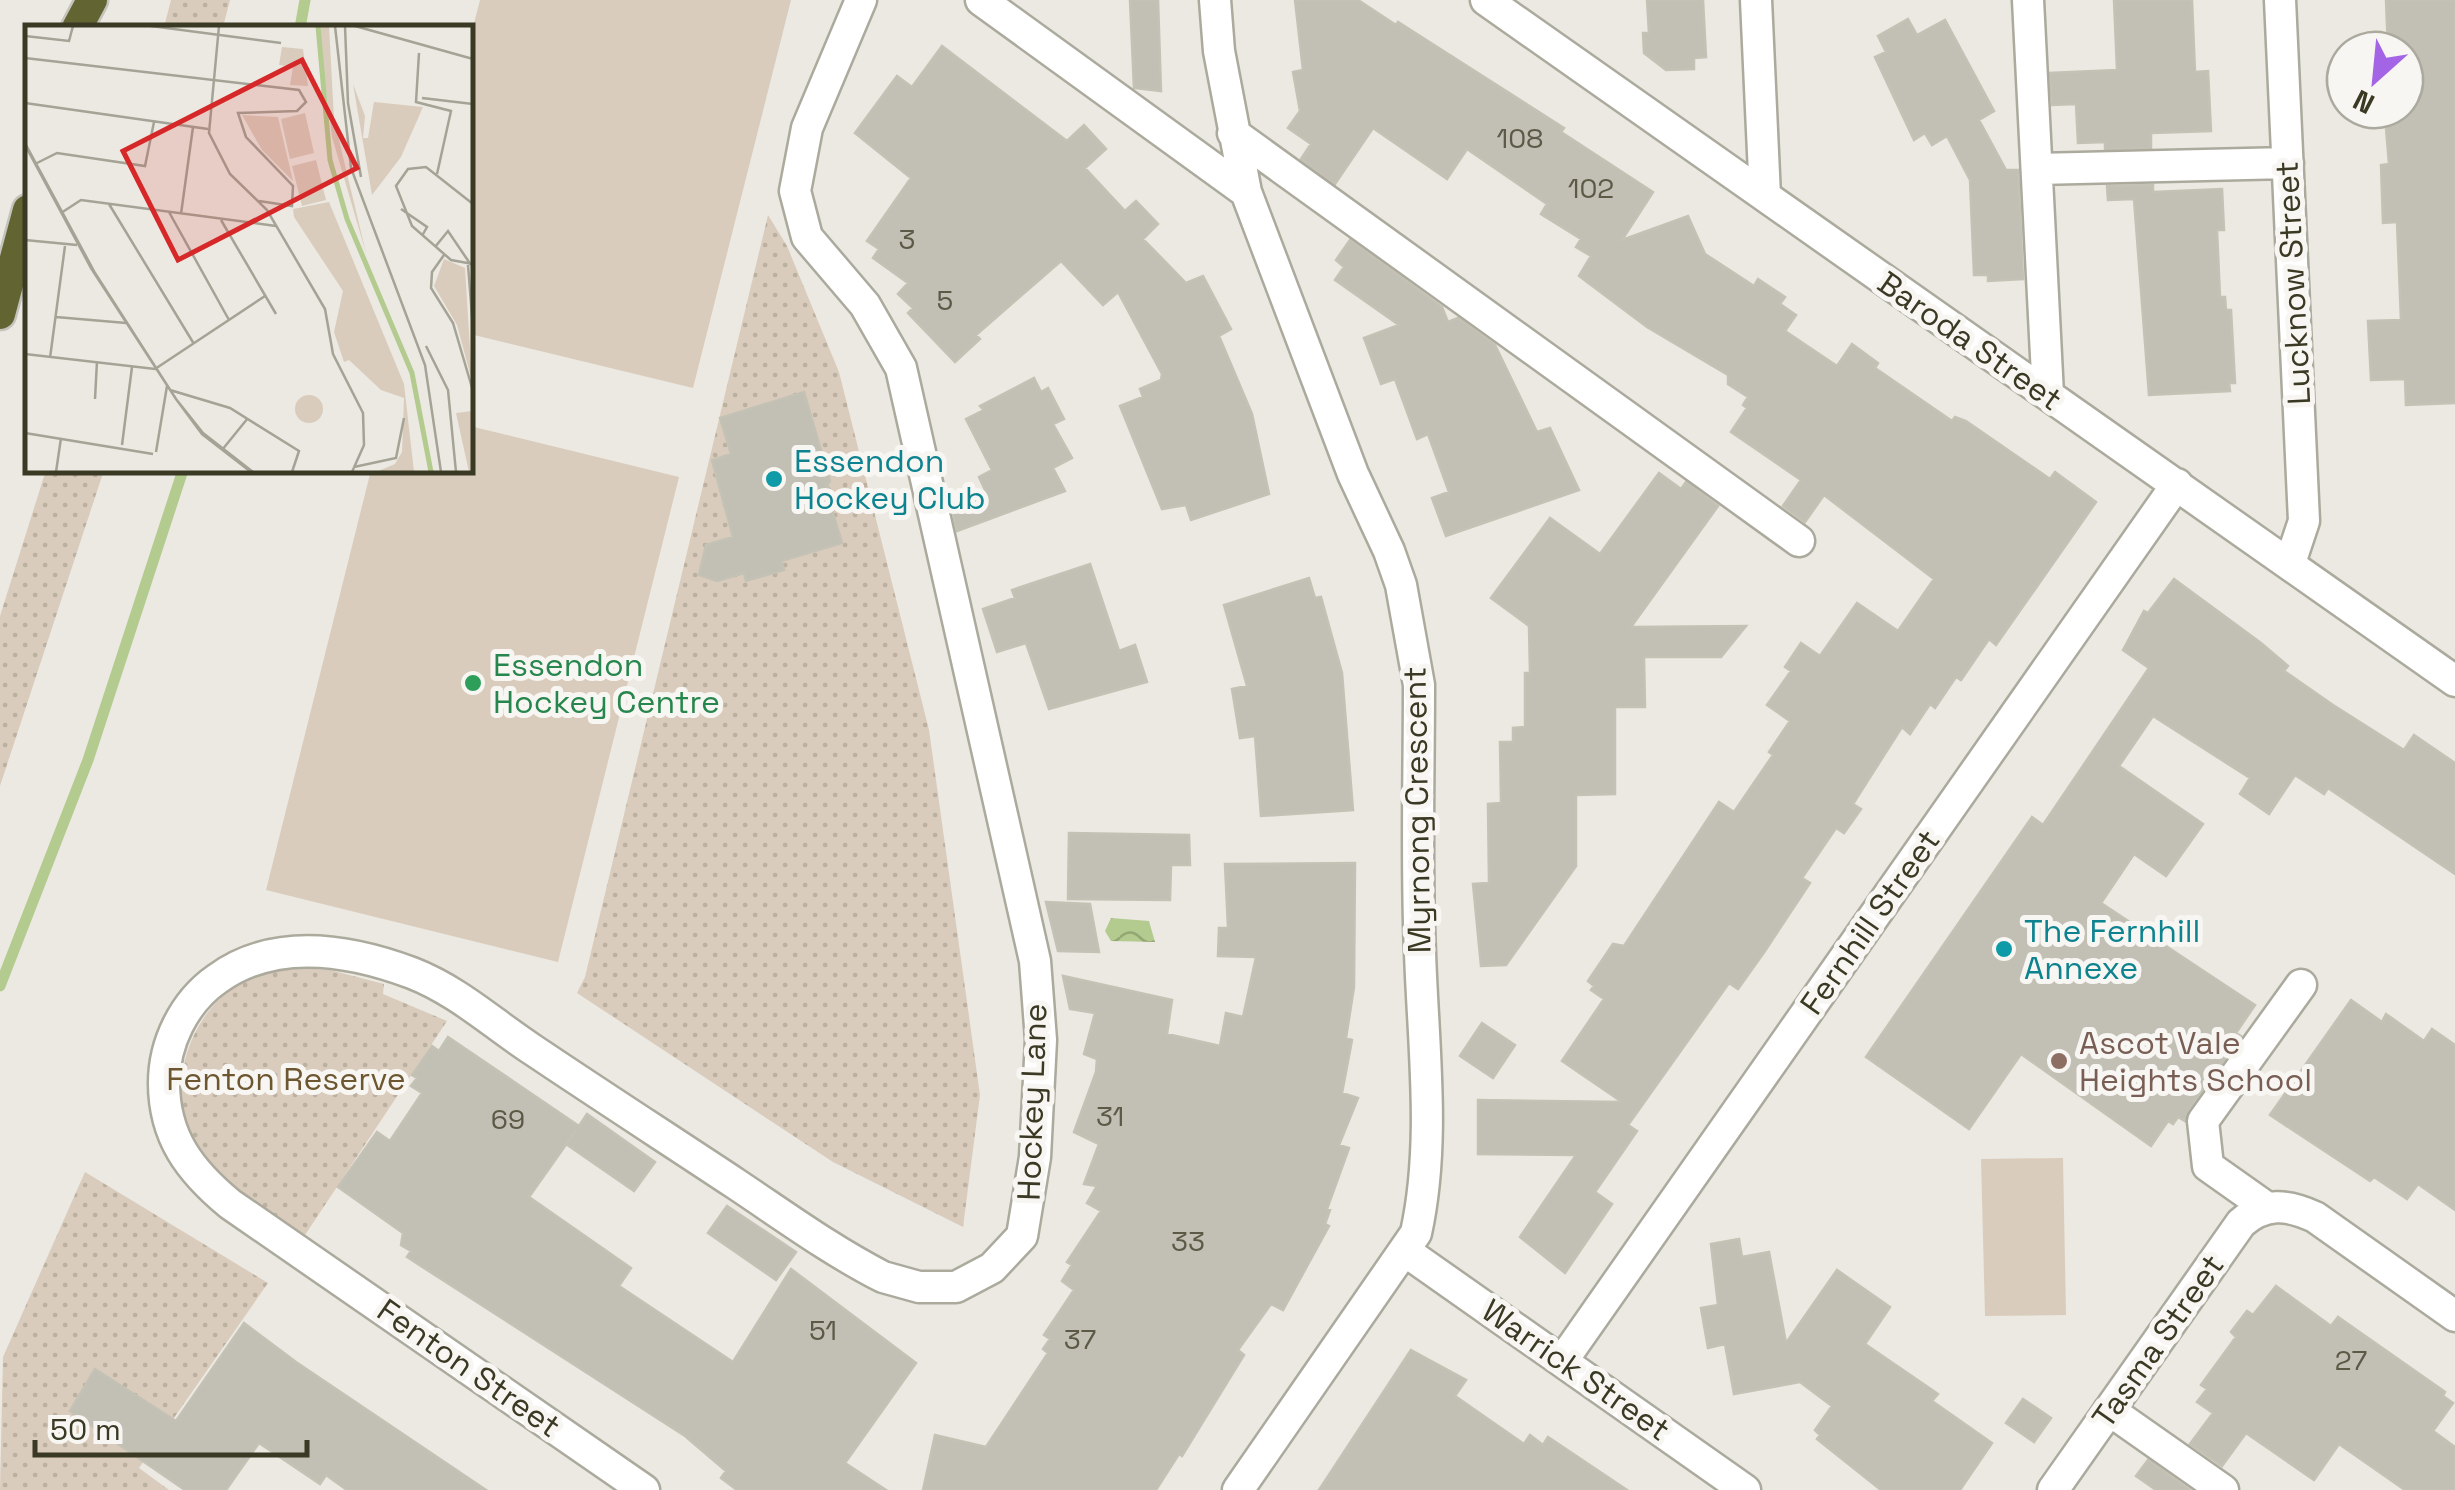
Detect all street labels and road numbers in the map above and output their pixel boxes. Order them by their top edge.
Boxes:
street label: Lucknow Street [2267,160,2319,406]
street label: Baroda Street [1870,263,2070,419]
street label: Myrnong Crescent [1394,666,1440,954]
street label: Fernhill Street [1791,822,1949,1022]
street label: Hockey Lane [1009,1003,1055,1201]
street label: Tasma Street [2083,1246,2233,1436]
street label: Fenton Street [370,1290,568,1446]
street label: Warrick Street [1474,1290,1678,1450]

